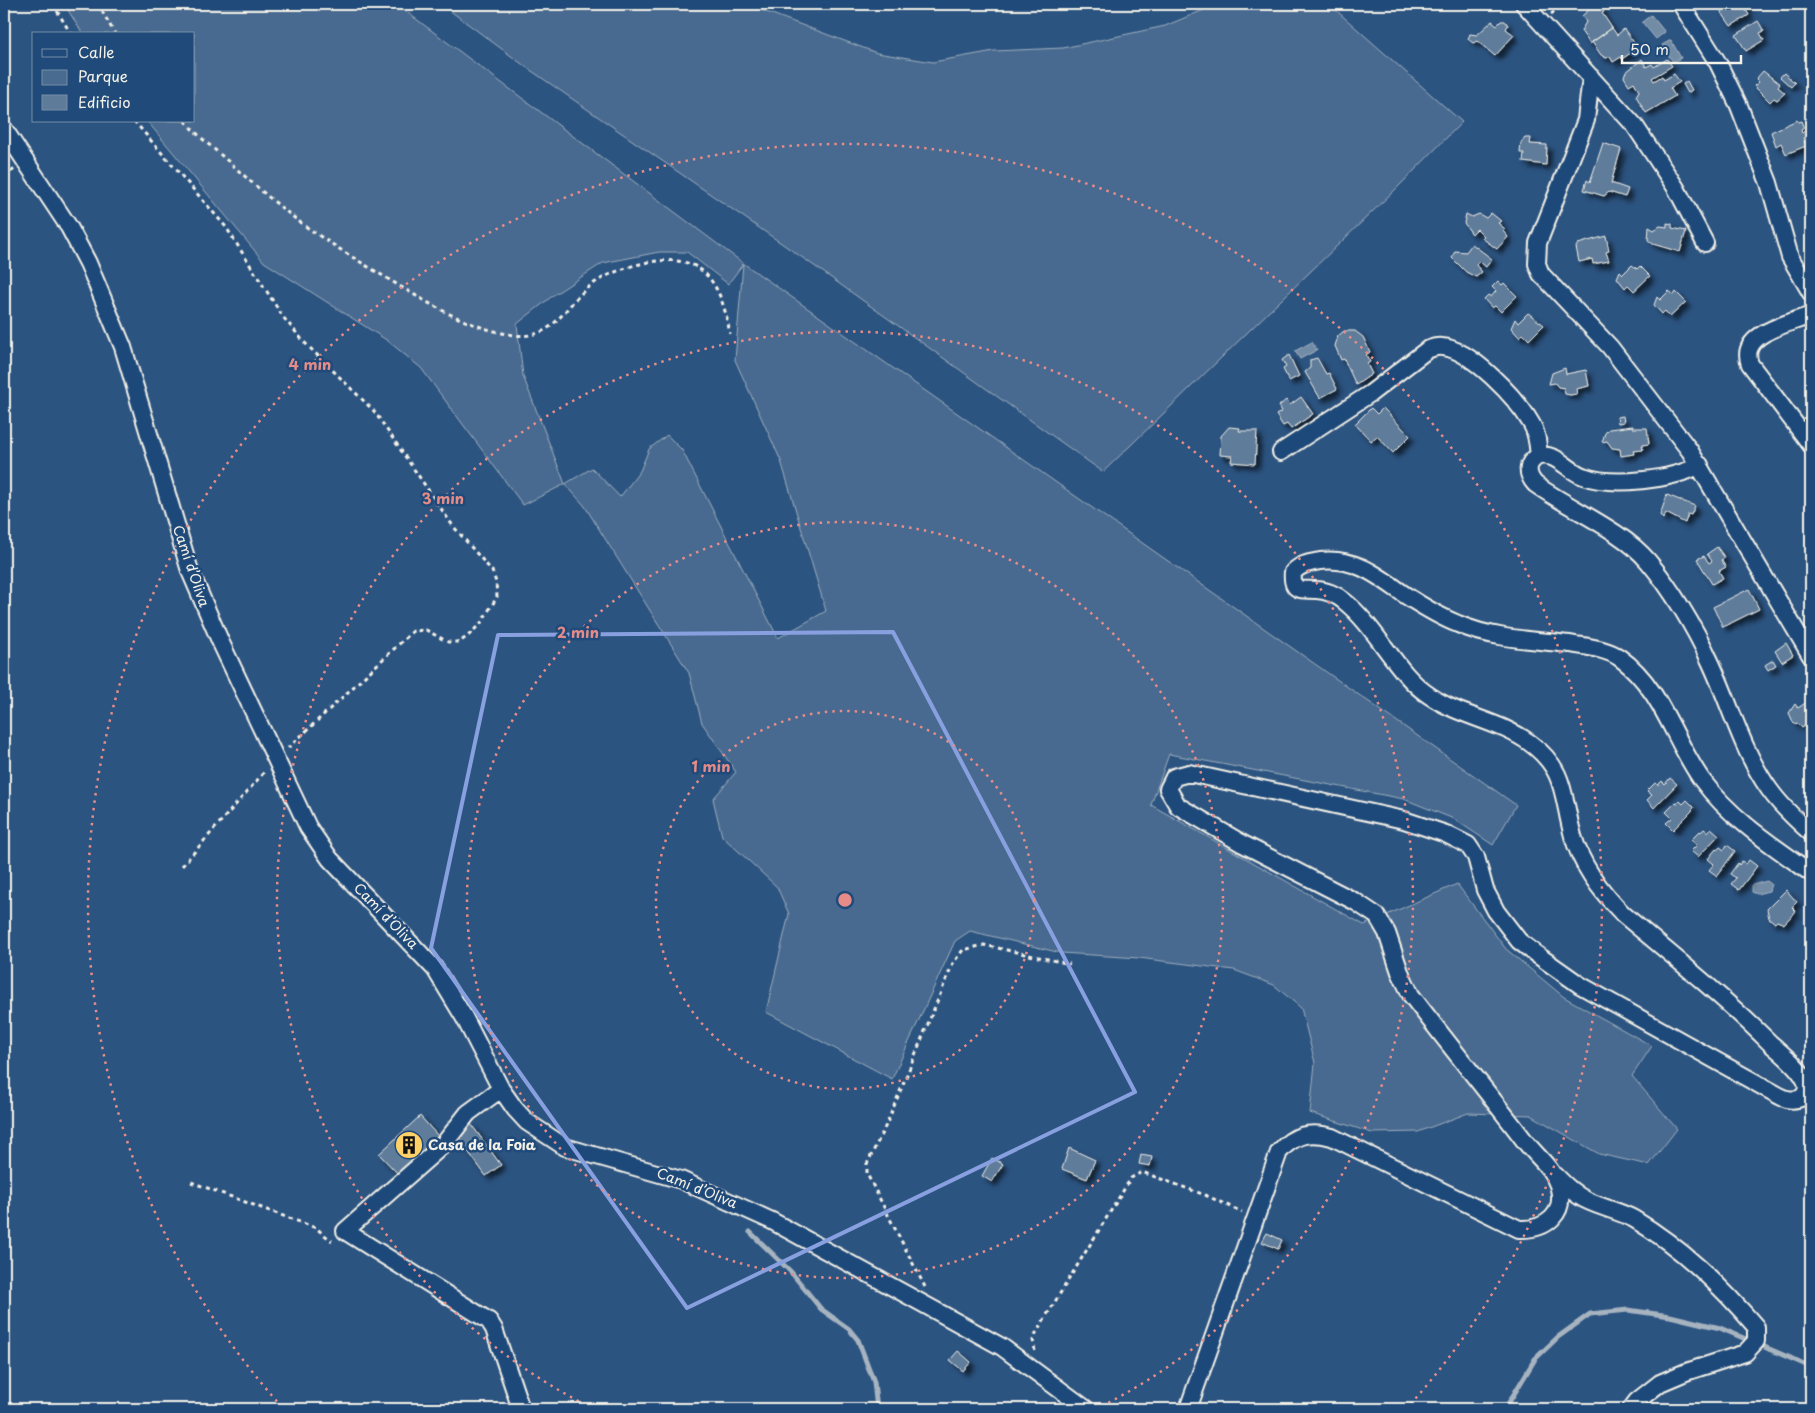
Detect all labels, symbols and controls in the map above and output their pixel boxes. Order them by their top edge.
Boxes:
legend [32,32,195,122]
scale bar [1622,32,1741,64]
text: 50 m [1630,37,1669,60]
text: Calle [78,40,115,63]
text: Parque [78,64,128,87]
text: Edificio [78,90,131,113]
text: 4 min [289,352,331,375]
text: 3 min [422,486,464,509]
street label: Camí d’Oliva [168,522,215,610]
text: 2 min [557,620,599,643]
text: 1 min [692,754,730,777]
street label: Camí d’Oliva [349,878,424,954]
centre of rings [836,891,854,909]
building icon: Casa de la Foia [394,1130,424,1160]
place label: Casa de la Foia [428,1134,536,1155]
street label: Camí d’Oliva [654,1162,741,1213]

